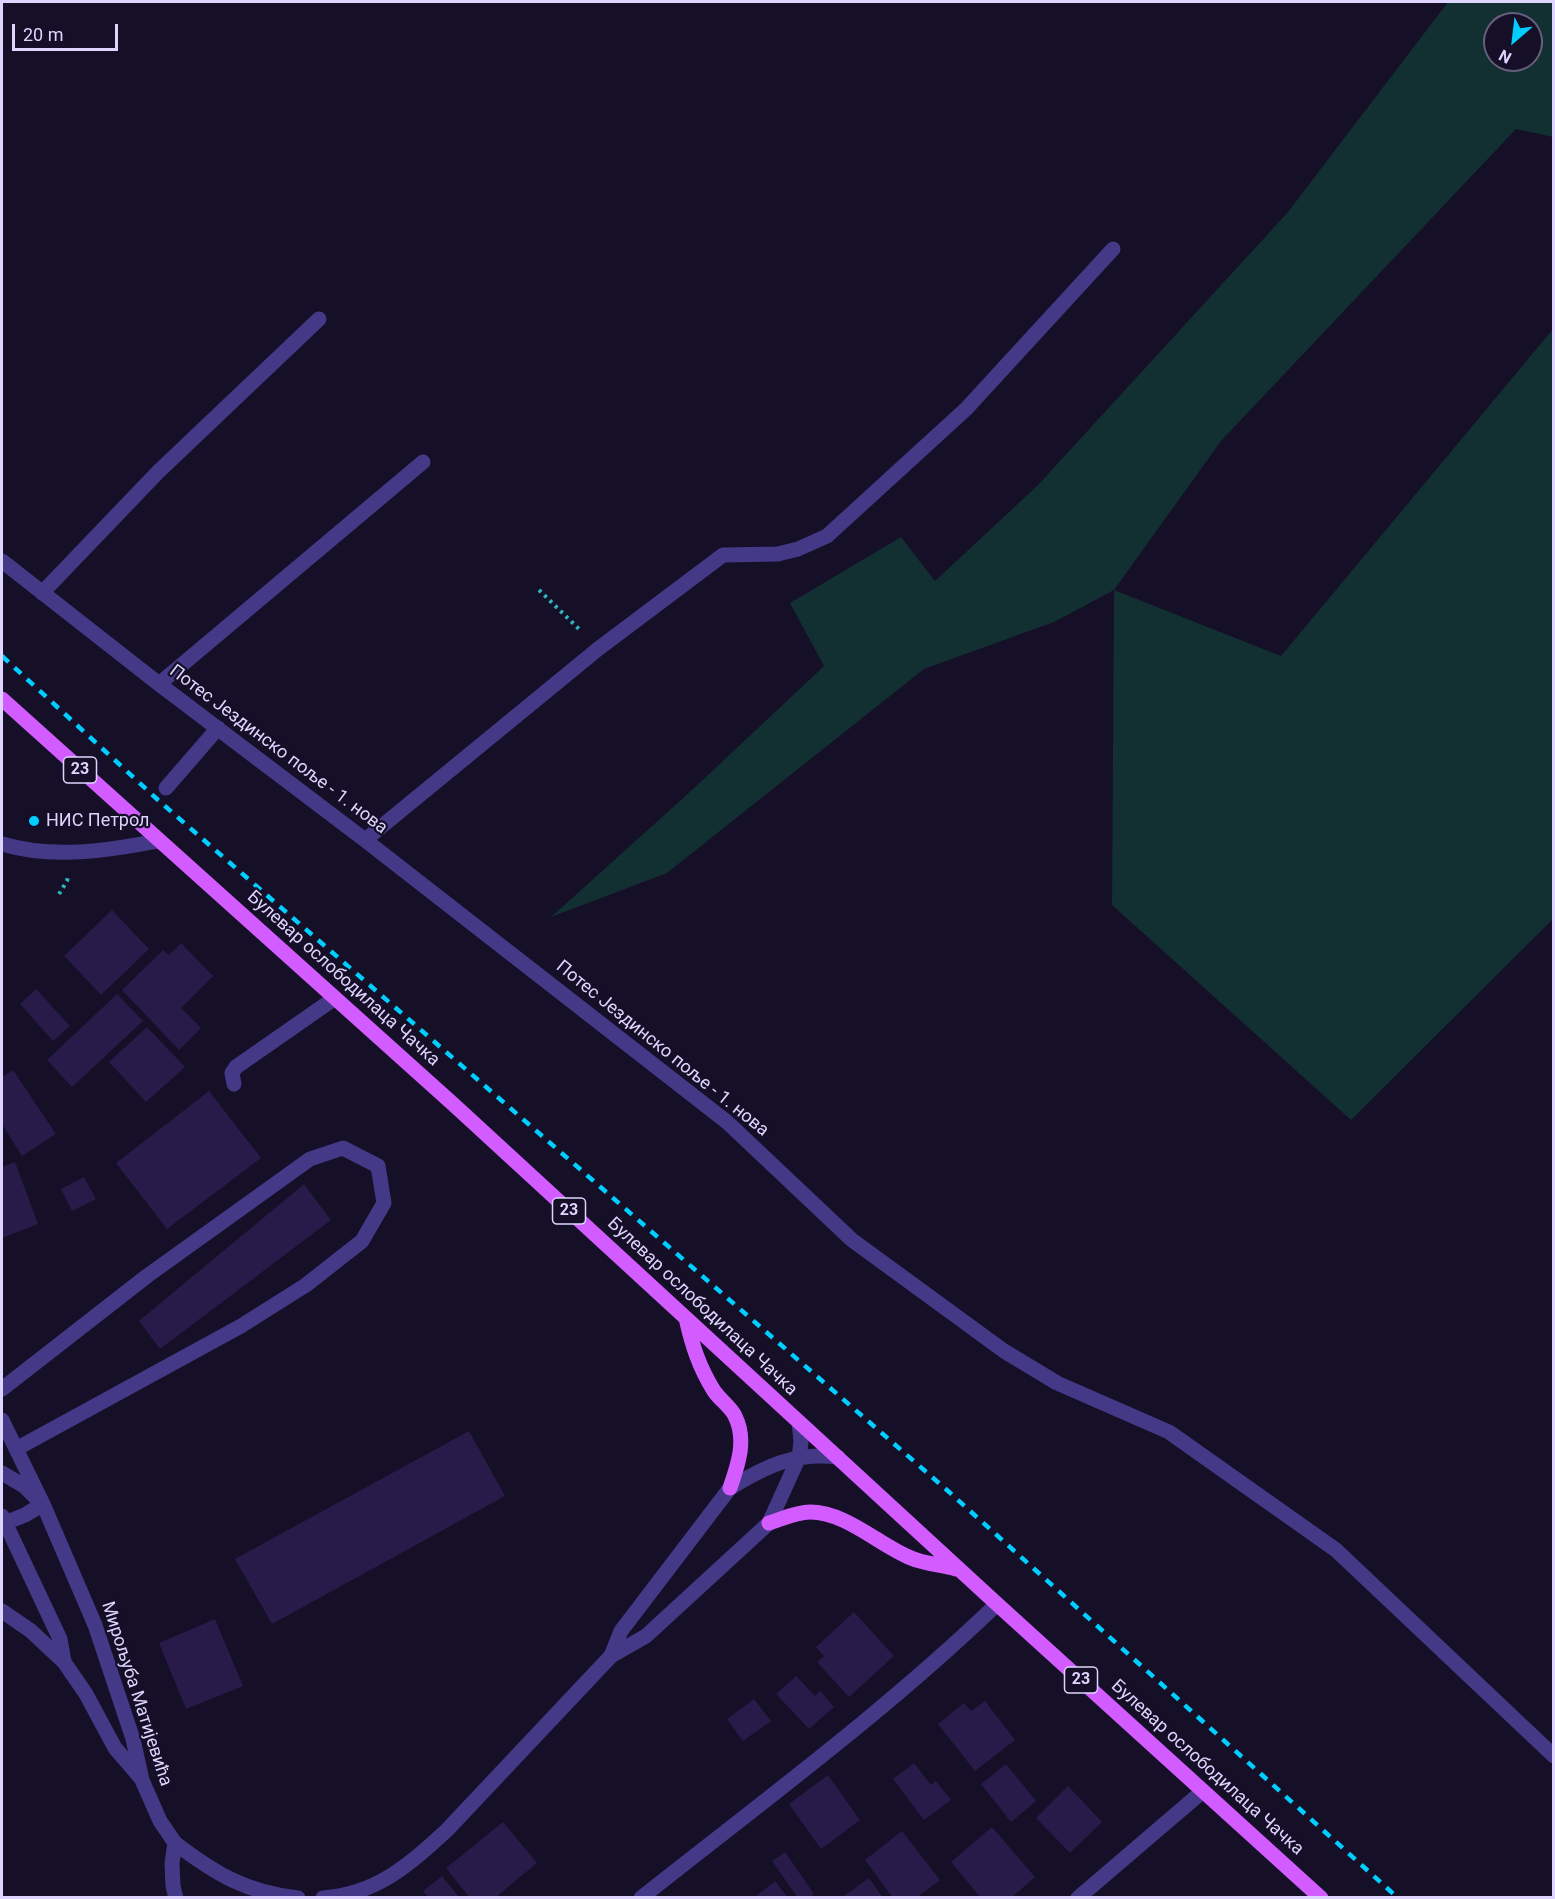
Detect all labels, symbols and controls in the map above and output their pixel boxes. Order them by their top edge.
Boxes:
scale bar [15,12,122,50]
north arrow [1483,12,1543,72]
text: 20 m [23,24,63,45]
text: N [1496,46,1515,68]
street label: Потес Јездинско поље - 1. нова [165,661,391,839]
road number: 23 [64,757,97,783]
place label: НИС Петрол [46,810,149,832]
marker: НИС Петрол [27,814,41,828]
street label: Булевар ослободилаца Чачка [242,887,444,1071]
street label: Потес Јездинско поље - 1. нова [551,956,773,1142]
road number: 23 [552,1198,586,1224]
street label: Булевар ослободилаца Чачка [603,1213,801,1401]
street label: Мирољуба Матијевића [96,1599,176,1789]
road number: 23 [1064,1667,1098,1693]
street label: Булевар ослободилаца Чачка [1106,1676,1308,1860]

